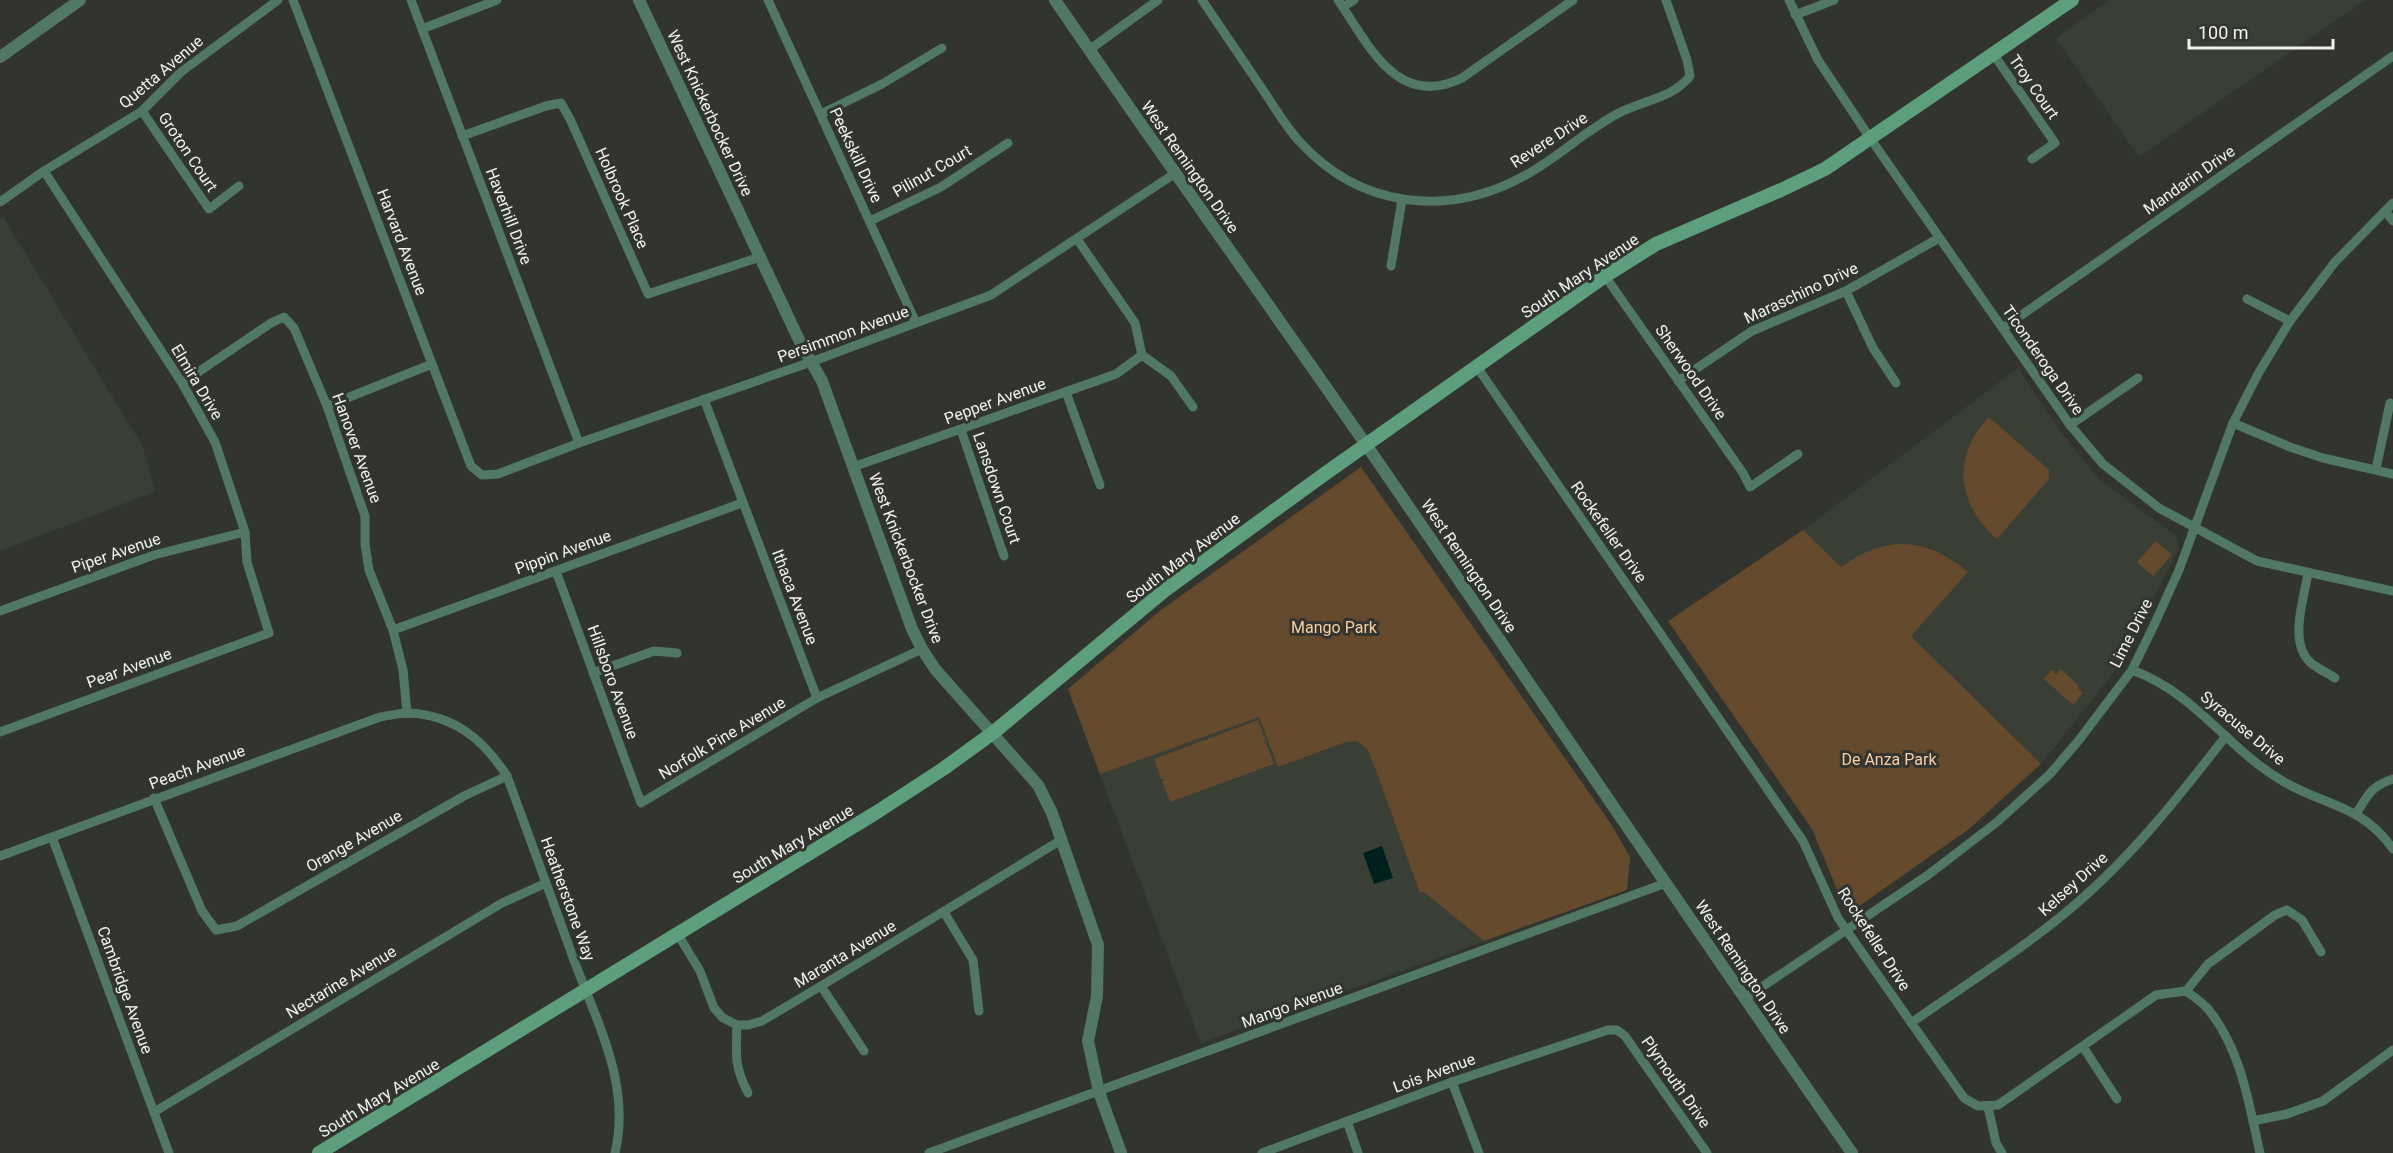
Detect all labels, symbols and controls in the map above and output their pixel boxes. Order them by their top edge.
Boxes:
scale bar [2189,12,2333,50]
text: 100 m [2198,22,2249,43]
street label: West Knickerbocker Drive [663,27,757,199]
street label: Quetta Avenue [115,31,207,113]
street label: Troy Court [2005,51,2063,123]
street label: West Remington Drive [1137,97,1243,237]
street label: Peekskill Drive [826,104,886,206]
street label: Revere Drive [1507,108,1591,172]
street label: Groton Court [154,109,222,195]
street label: Pilinut Court [889,141,975,201]
street label: Mandarin Drive [2140,141,2238,219]
street label: Holbrook Place [591,145,653,251]
street label: Haverhill Drive [482,165,536,267]
street label: Harvard Avenue [373,186,431,298]
street label: South Mary Avenue [1518,230,1642,322]
street label: Maraschino Drive [1741,258,1861,328]
street label: Persimmon Avenue [775,301,911,367]
street label: Ticonderoga Drive [1998,302,2088,418]
street label: Sherwood Drive [1651,321,1731,423]
street label: Elmira Drive [167,341,227,423]
street label: Pepper Avenue [942,374,1048,428]
street label: Hanover Avenue [328,390,386,506]
street label: Lansdown Court [969,430,1025,546]
street label: West Knickerbocker Drive [865,470,947,646]
street label: Rockefeller Drive [1567,478,1651,586]
street label: West Remington Drive [1417,496,1521,636]
street label: South Mary Avenue [1122,509,1244,607]
street label: Pippin Avenue [512,526,614,578]
street label: Piper Avenue [69,529,163,577]
street label: Ithaca Avenue [768,547,822,647]
street label: Lime Drive [2106,595,2156,671]
park label: Mango Park [1291,618,1378,637]
street label: Hillsboro Avenue [584,622,642,742]
street label: Pear Avenue [84,644,174,692]
street label: Syracuse Drive [2197,687,2289,769]
street label: Norfolk Pine Avenue [655,693,789,783]
street label: Peach Avenue [146,741,248,793]
park label: De Anza Park [1841,750,1937,769]
street label: South Mary Avenue [729,800,857,888]
street label: Orange Avenue [303,806,405,876]
street label: Heatherstone Way [537,834,599,964]
street label: Kelsey Drive [2035,848,2111,920]
street label: Rockefeller Drive [1834,884,1914,994]
street label: West Remington Drive [1691,897,1795,1037]
street label: Maranta Avenue [791,916,899,992]
street label: Cambridge Avenue [93,924,157,1056]
street label: Nectarine Avenue [282,942,400,1022]
street label: Mango Avenue [1239,978,1345,1032]
street label: Plymouth Drive [1637,1033,1715,1131]
street label: Lois Avenue [1390,1049,1478,1097]
street label: South Mary Avenue [315,1054,443,1142]

